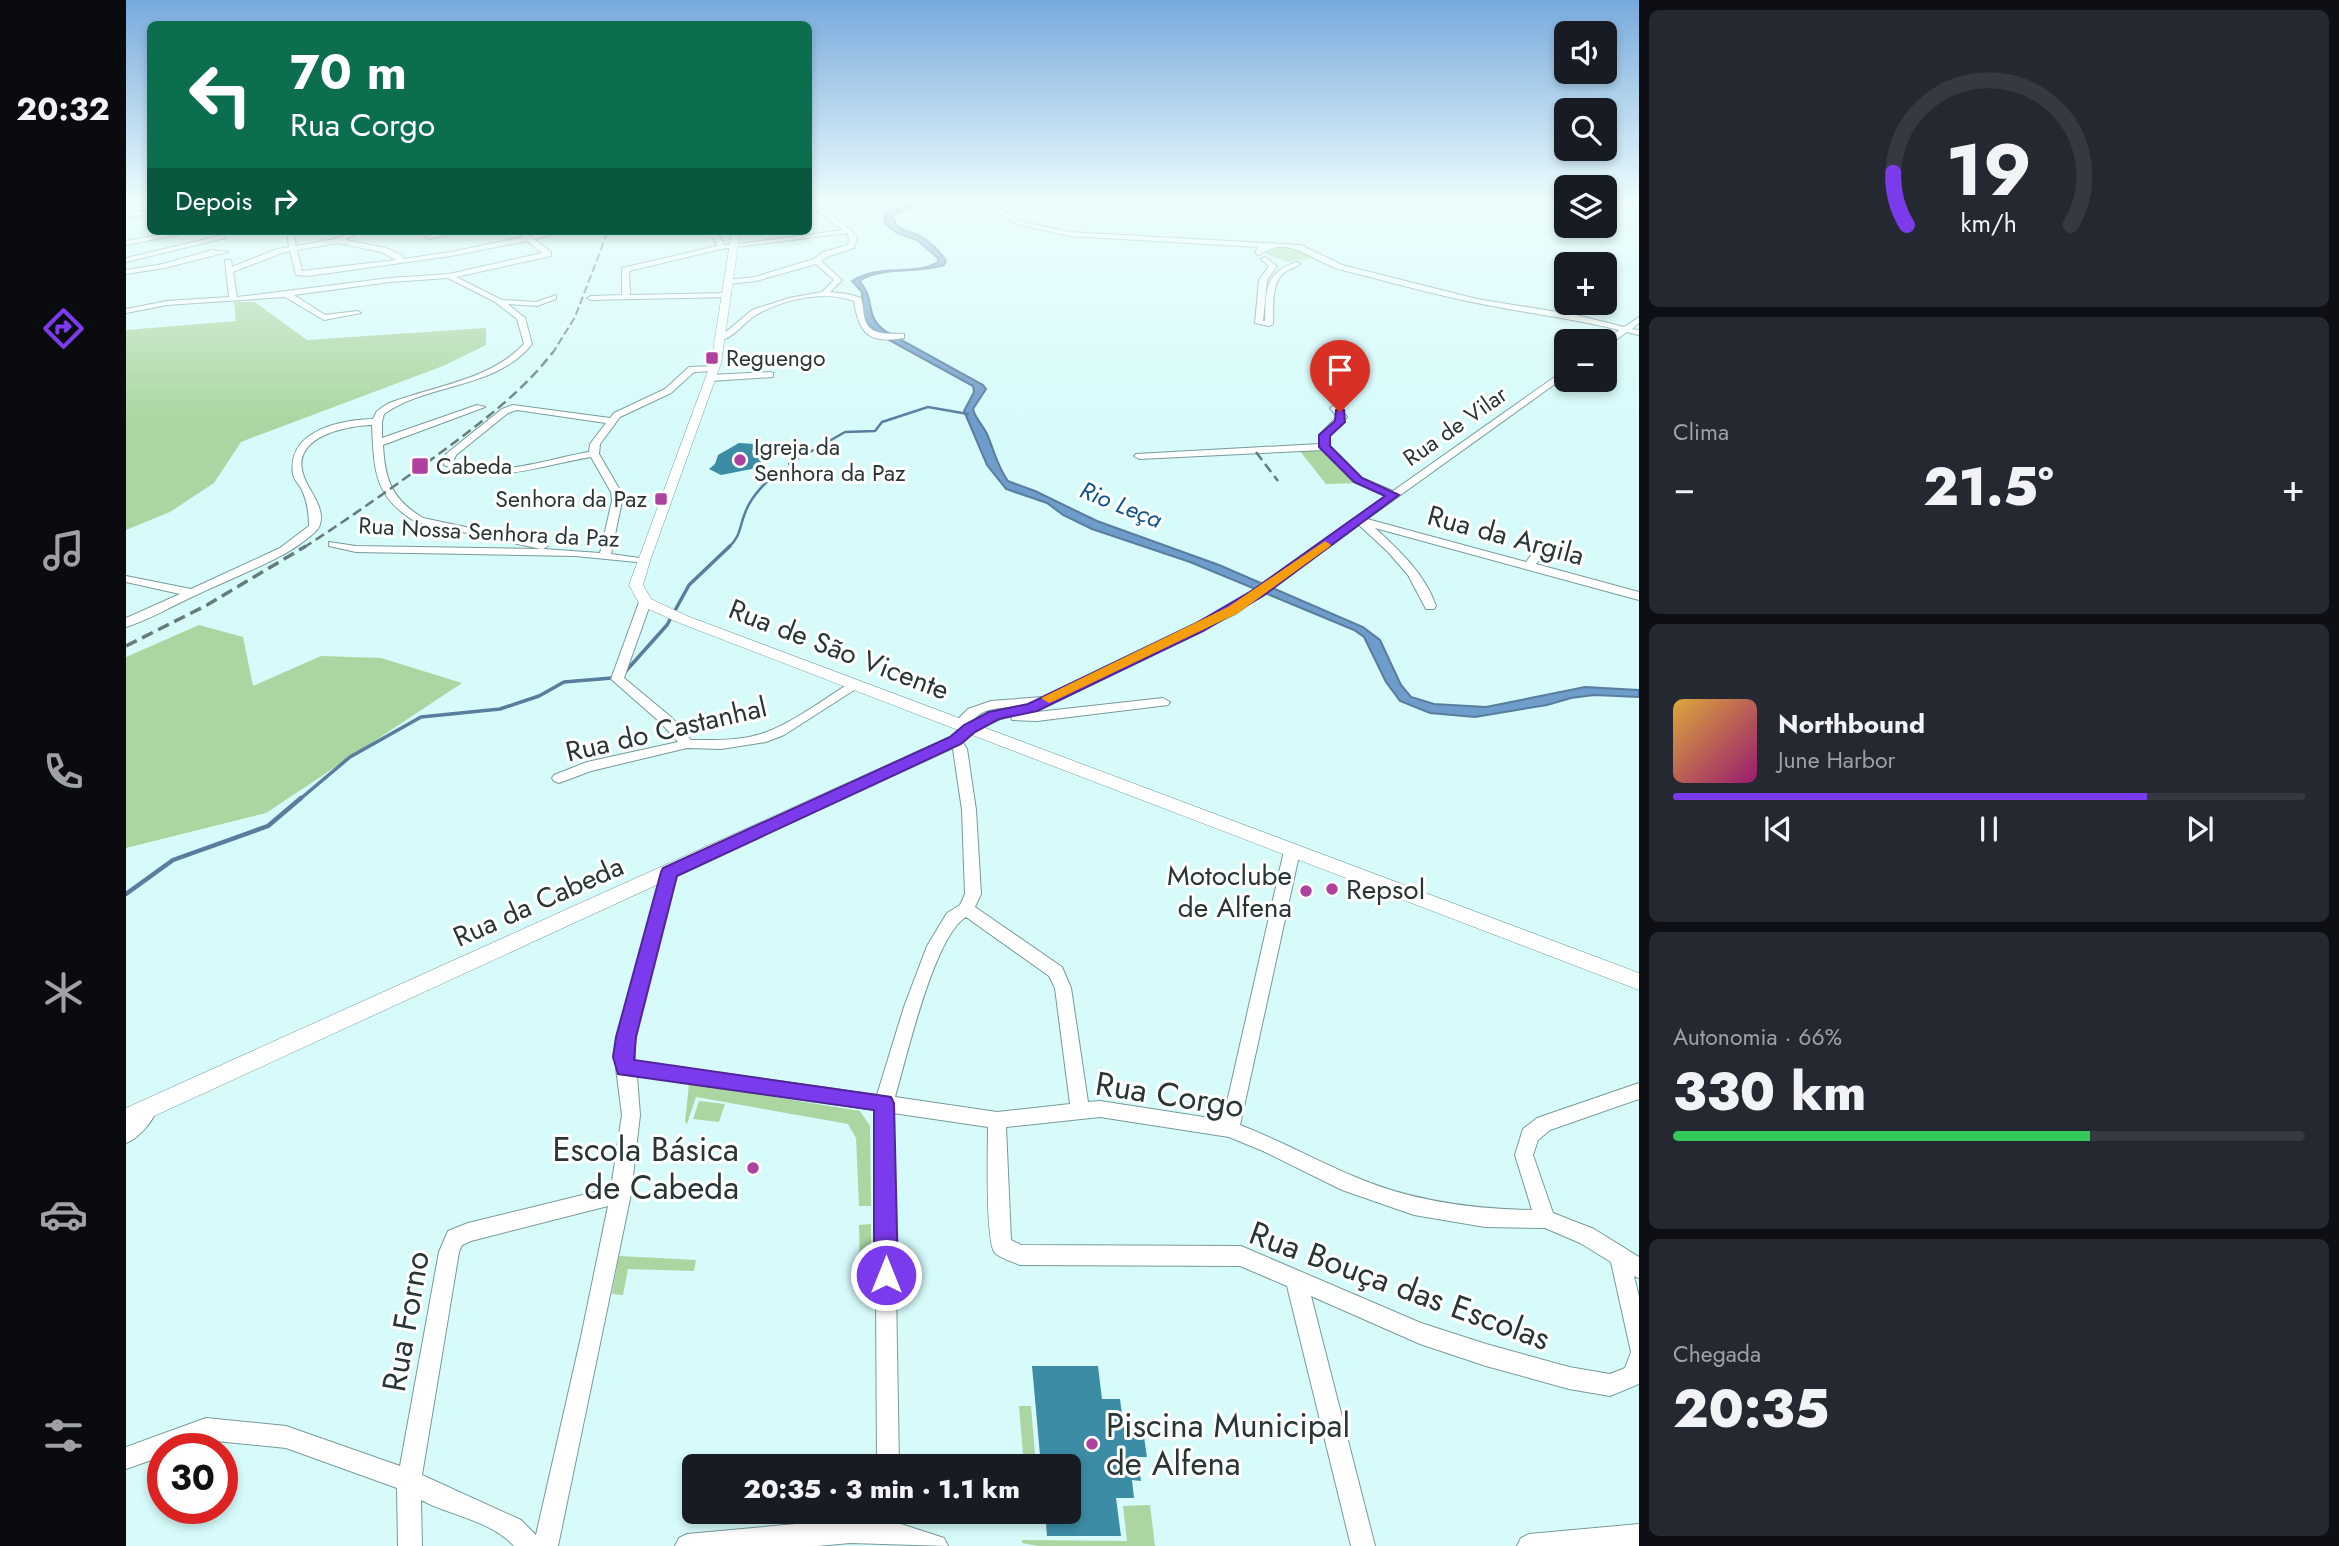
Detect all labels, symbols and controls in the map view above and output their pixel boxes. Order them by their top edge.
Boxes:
map controls [1554,21,1617,392]
button: sound [1554,21,1617,84]
text: 70 m [290,37,407,107]
icon: left [175,49,266,140]
text: 20:32 [16,86,110,132]
button: search [1554,98,1617,161]
text: Rua Corgo [290,102,435,148]
text: 19 [1946,117,2032,222]
button: layers [1554,175,1617,238]
text: Depois [175,182,252,220]
icon: right [266,182,304,220]
text: km/h [1961,204,2017,240]
button: + [1554,252,1617,315]
icon: directions [39,304,88,353]
button: − [1554,329,1617,392]
pin [1310,340,1370,412]
place label: Reguengo [726,341,826,375]
marker: Reguengo [704,350,720,366]
icon: arrive [1321,351,1359,389]
street label: Rua de Vilar [1396,378,1514,474]
text: Clima [1673,415,1729,449]
place label: Igreja da Senhora da Paz [754,430,906,490]
place label: Cabeda [436,449,512,483]
text: 21.5° [1923,449,2054,525]
marker: Igreja da Senhora da Paz [732,452,748,468]
marker: Cabeda [410,456,430,476]
text: − [1673,460,1695,515]
text: + [2282,460,2305,515]
water label: Rio Leça [1075,472,1168,537]
place label: Senhora da Paz [495,482,647,516]
marker: Senhora da Paz [653,491,669,507]
street label: Rua da Argila [1423,495,1589,576]
street label: Rua Nossa Senhora da Paz [358,508,621,556]
icon: music [39,526,88,575]
street label: Rua de São Vicente [723,589,955,710]
street label: Rua do Castanhal [561,686,771,773]
text: Northbound [1778,705,1925,743]
text: June Harbor [1778,743,1895,777]
icon: phone [39,747,88,796]
icon: previous [1759,810,1797,848]
icon: pause [1970,810,2008,848]
icon: next [2181,810,2219,848]
street label: Rua da Cabeda [446,846,630,957]
place label: Motoclube de Alfena [1167,855,1292,928]
place label: Repsol [1346,869,1425,910]
marker: Repsol [1324,881,1340,897]
marker: Motoclube de Alfena [1298,883,1314,899]
icon: climate [39,968,88,1017]
text: Autonomia · 66% [1673,1020,1842,1054]
text: 330 km [1673,1054,1866,1130]
street label: Rua Corgo [1092,1060,1248,1129]
place label: Escola Básica de Cabeda [552,1126,739,1211]
marker: Escola Básica de Cabeda [745,1160,761,1176]
icon: car [39,1190,88,1239]
street label: Rua Bouça das Escolas [1243,1209,1557,1362]
position arrow [849,1238,923,1312]
street label: Rua Forno [370,1247,441,1395]
text: Chegada [1673,1337,1761,1371]
text: 20:35 [1673,1371,1829,1447]
place label: Piscina Municipal de Alfena [1106,1402,1350,1487]
icon: filters [39,1411,88,1460]
speed limit sign: 30 [147,1433,238,1524]
marker: Piscina Municipal de Alfena [1084,1436,1100,1452]
text: 20:35 · 3 min · 1.1 km [743,1470,1020,1508]

